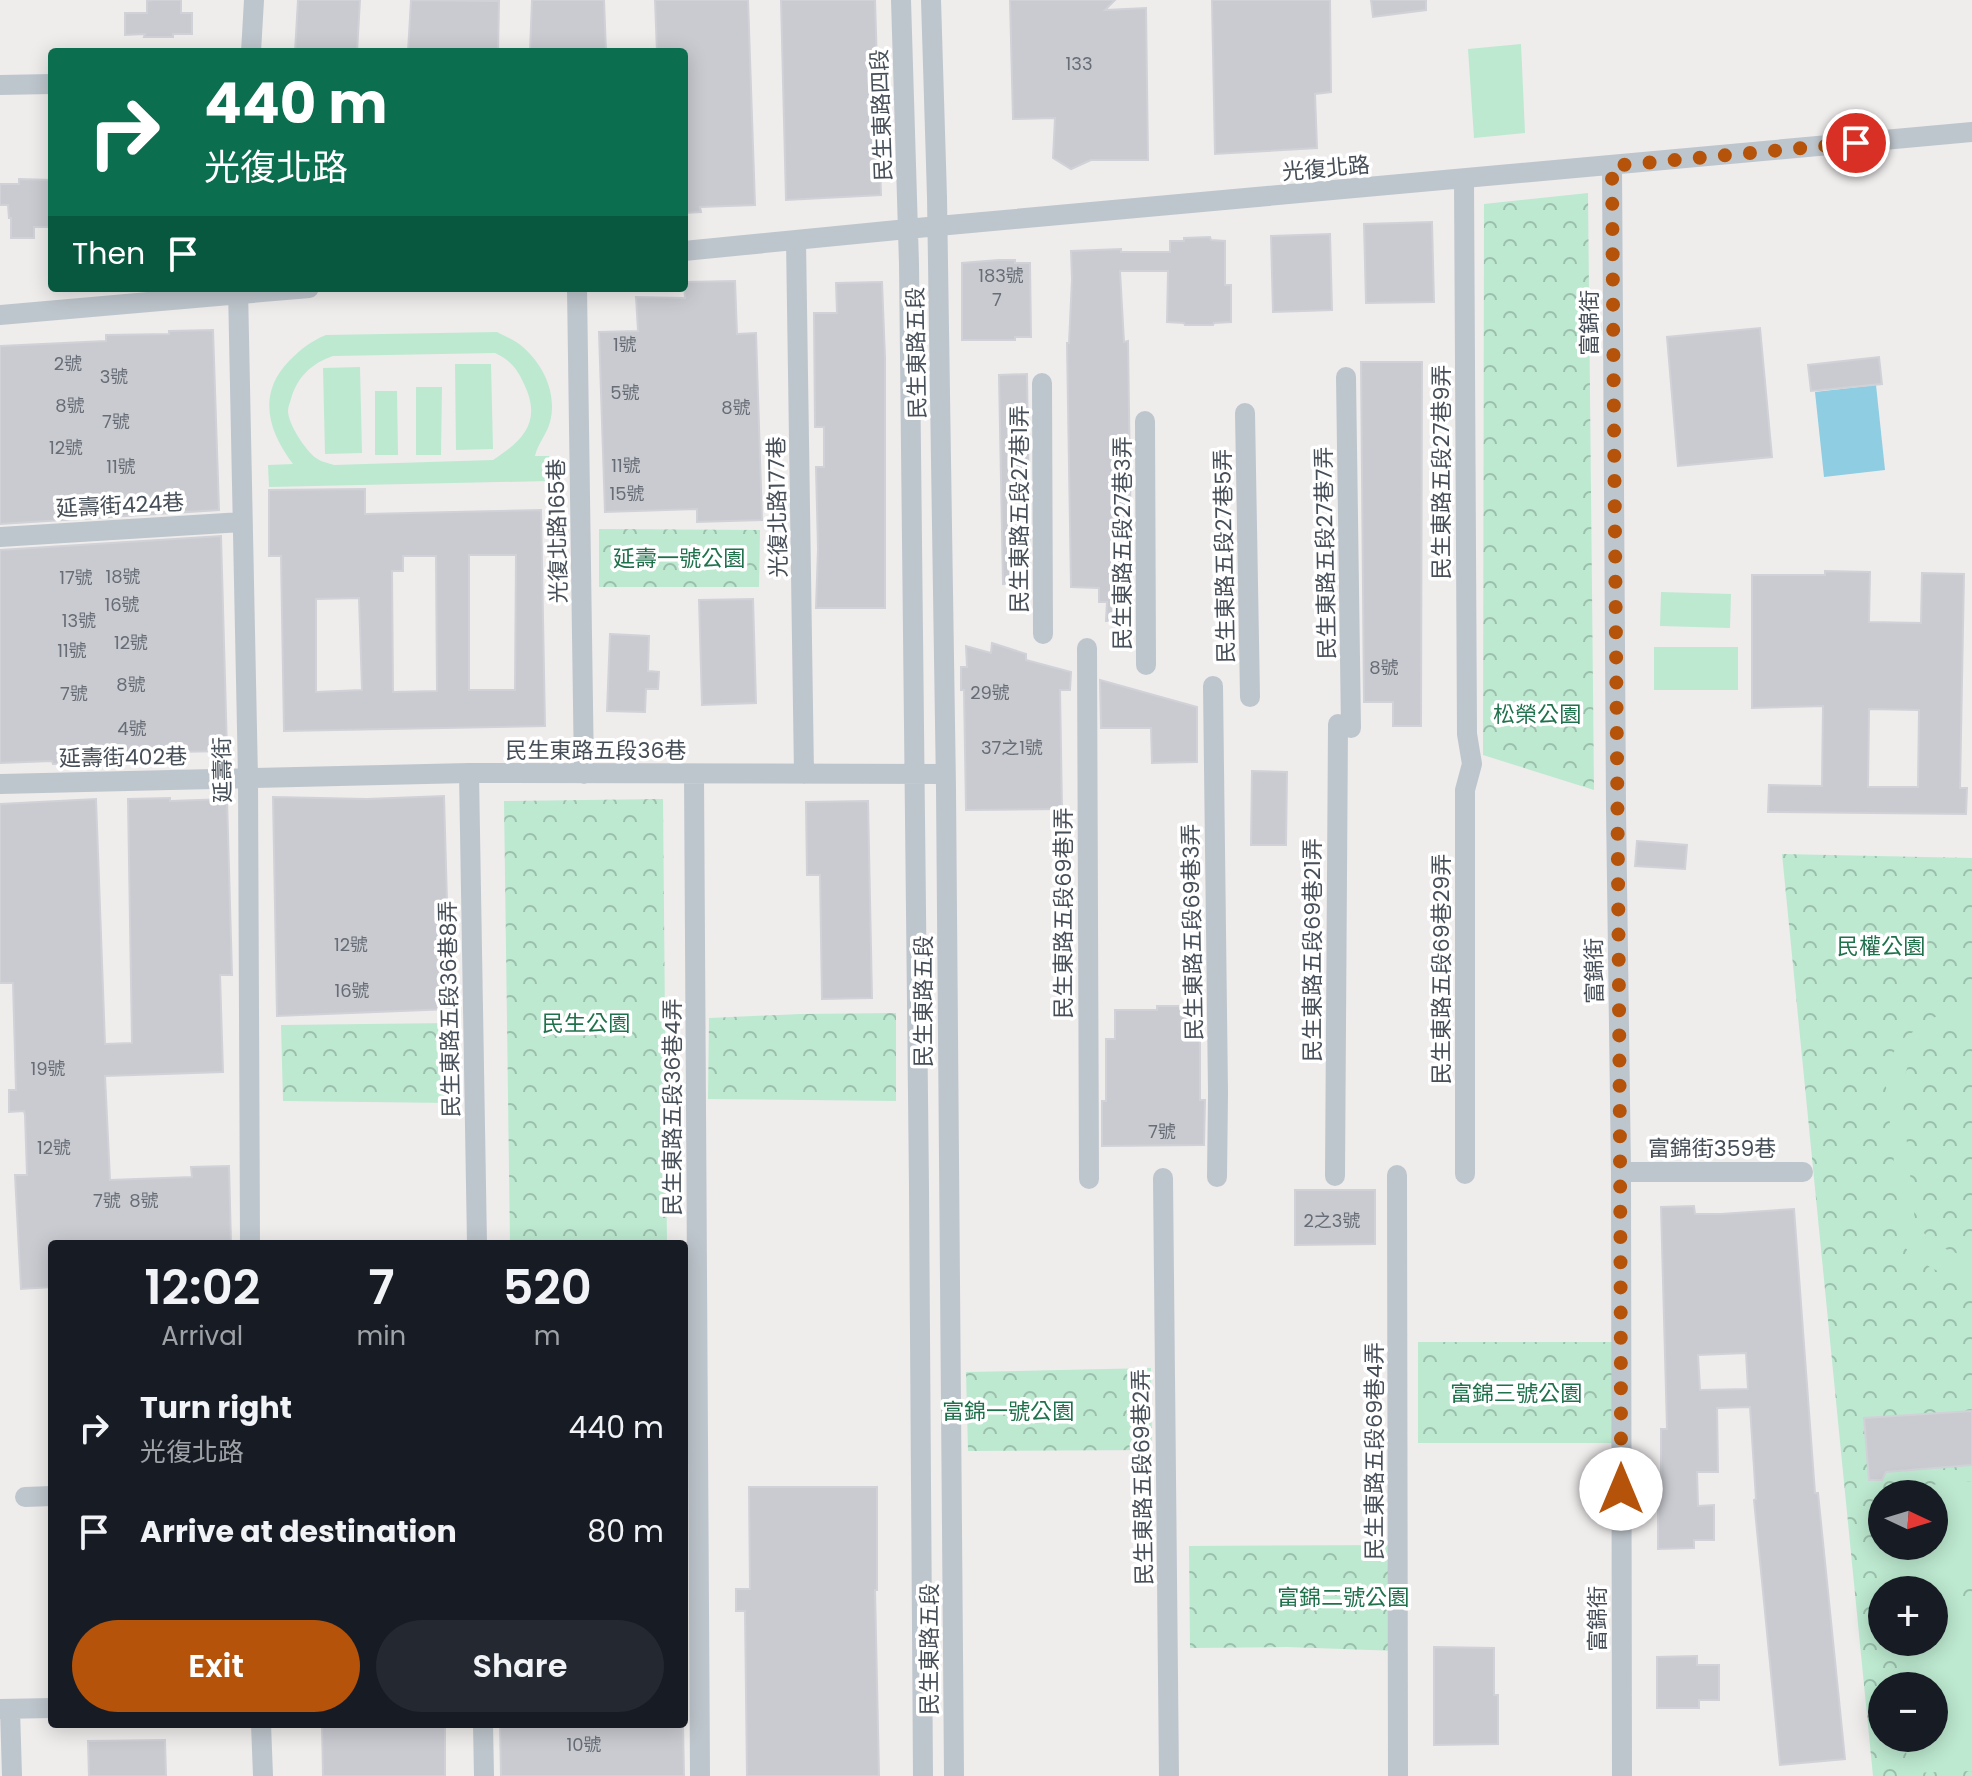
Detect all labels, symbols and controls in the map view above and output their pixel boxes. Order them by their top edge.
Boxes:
street label: 民生東路四段 [864,48,899,181]
house number: 133 [1066,51,1092,76]
text: 440 m [204,64,388,143]
icon: right [72,80,176,184]
pin [1822,109,1890,177]
icon: arrive [1834,121,1878,165]
text: 光復北路 [204,142,348,193]
street label: 光復北路 [1281,149,1371,188]
text: Then [72,232,145,275]
icon: arrive [161,232,205,276]
house number: 183號 [978,263,1024,288]
street label: 民生東路五段 [900,287,933,419]
house number: 7 [992,287,1002,312]
street label: 富錦街 [1574,290,1605,356]
house number: 1號 [613,332,637,357]
house number: 2號 [54,351,82,376]
house number: 3號 [100,364,128,389]
street label: 民生東路五段27巷9弄 [1426,365,1457,579]
house number: 5號 [610,380,640,405]
house number: 8號 [55,393,85,418]
house number: 8號 [721,395,751,420]
street label: 民生東路五段27巷1弄 [1004,405,1035,613]
house number: 7號 [102,409,130,434]
house number: 12號 [49,435,83,460]
street label: 光復北路177巷 [761,436,794,578]
street label: 民生東路五段27巷3弄 [1107,436,1138,650]
street label: 民生東路五段27巷7弄 [1308,446,1343,660]
street label: 民生東路五段27巷5弄 [1207,448,1242,663]
house number: 11號 [611,453,641,478]
house number: 11號 [106,454,136,479]
street label: 光復北路165巷 [541,458,574,604]
house number: 15號 [609,481,645,506]
street label: 延壽街424巷 [55,487,185,524]
park label: 延壽一號公園 [613,543,745,574]
house number: 18號 [105,564,141,589]
house number: 17號 [59,565,93,590]
house number: 16號 [104,592,140,617]
house number: 13號 [62,608,96,633]
house number: 12號 [114,630,148,655]
house number: 11號 [57,638,87,663]
house number: 8號 [1369,655,1399,680]
house number: 8號 [116,672,146,697]
house number: 29號 [970,680,1010,705]
house number: 7號 [60,681,88,706]
park label: 松榮公園 [1493,699,1581,730]
house number: 4號 [117,716,147,741]
street label: 民生東路五段36巷 [506,735,686,766]
house number: 37之1號 [981,735,1043,760]
street label: 延壽街 [206,737,239,803]
street label: 延壽街402巷 [59,741,187,774]
street label: 民生東路五段69巷1弄 [1048,808,1079,1018]
street label: 民生東路五段69巷3弄 [1175,823,1210,1041]
street label: 民生東路五段69巷21弄 [1297,838,1328,1062]
street label: 民生東路五段69巷29弄 [1426,854,1457,1084]
street label: 民生東路五段36巷8弄 [432,900,467,1118]
park label: 民權公園 [1837,931,1925,962]
house number: 12號 [334,932,368,957]
street label: 民生東路五段 [908,935,939,1067]
street label: 富錦街 [1578,938,1611,1004]
house number: 16號 [334,978,370,1003]
street label: 民生東路五段36巷4弄 [657,999,688,1215]
park label: 民生公園 [542,1008,630,1039]
house number: 19號 [30,1056,66,1081]
house number: 7號 [1148,1119,1176,1144]
street label: 富錦街359巷 [1648,1133,1776,1164]
house number: 12號 [37,1135,71,1160]
house number: 7號 [93,1188,121,1213]
house number: 8號 [129,1188,159,1213]
house number: 2之3號 [1304,1208,1360,1233]
text: 12:02 [144,1254,260,1321]
text: 7 [368,1254,394,1321]
text: 520 [502,1254,592,1321]
text: Arrival [161,1318,243,1354]
text: min [356,1318,406,1354]
text: m [534,1318,561,1354]
street label: 民生東路五段69巷4弄 [1359,1342,1390,1560]
street label: 民生東路五段69巷2弄 [1125,1368,1160,1585]
park label: 富錦三號公園 [1450,1378,1582,1409]
text: Turn right [140,1386,292,1429]
park label: 富錦一號公園 [942,1396,1074,1427]
icon: right [72,1406,116,1450]
text: 440 m [569,1406,664,1449]
text: 光復北路 [140,1434,244,1470]
position arrow [1579,1447,1663,1531]
north arrow [1868,1480,1948,1560]
map controls [1868,1480,1948,1752]
icon: arrive [72,1510,116,1554]
text: Arrive at destination [140,1510,457,1553]
text: 80 m [587,1510,664,1553]
button: + [1868,1576,1948,1656]
park label: 富錦二號公園 [1277,1582,1409,1613]
street label: 民生東路五段 [914,1583,945,1715]
street label: 富錦街 [1582,1586,1613,1652]
button: Exit [72,1620,360,1712]
button: Share [376,1620,664,1712]
button: − [1868,1672,1948,1752]
house number: 10號 [566,1732,602,1757]

